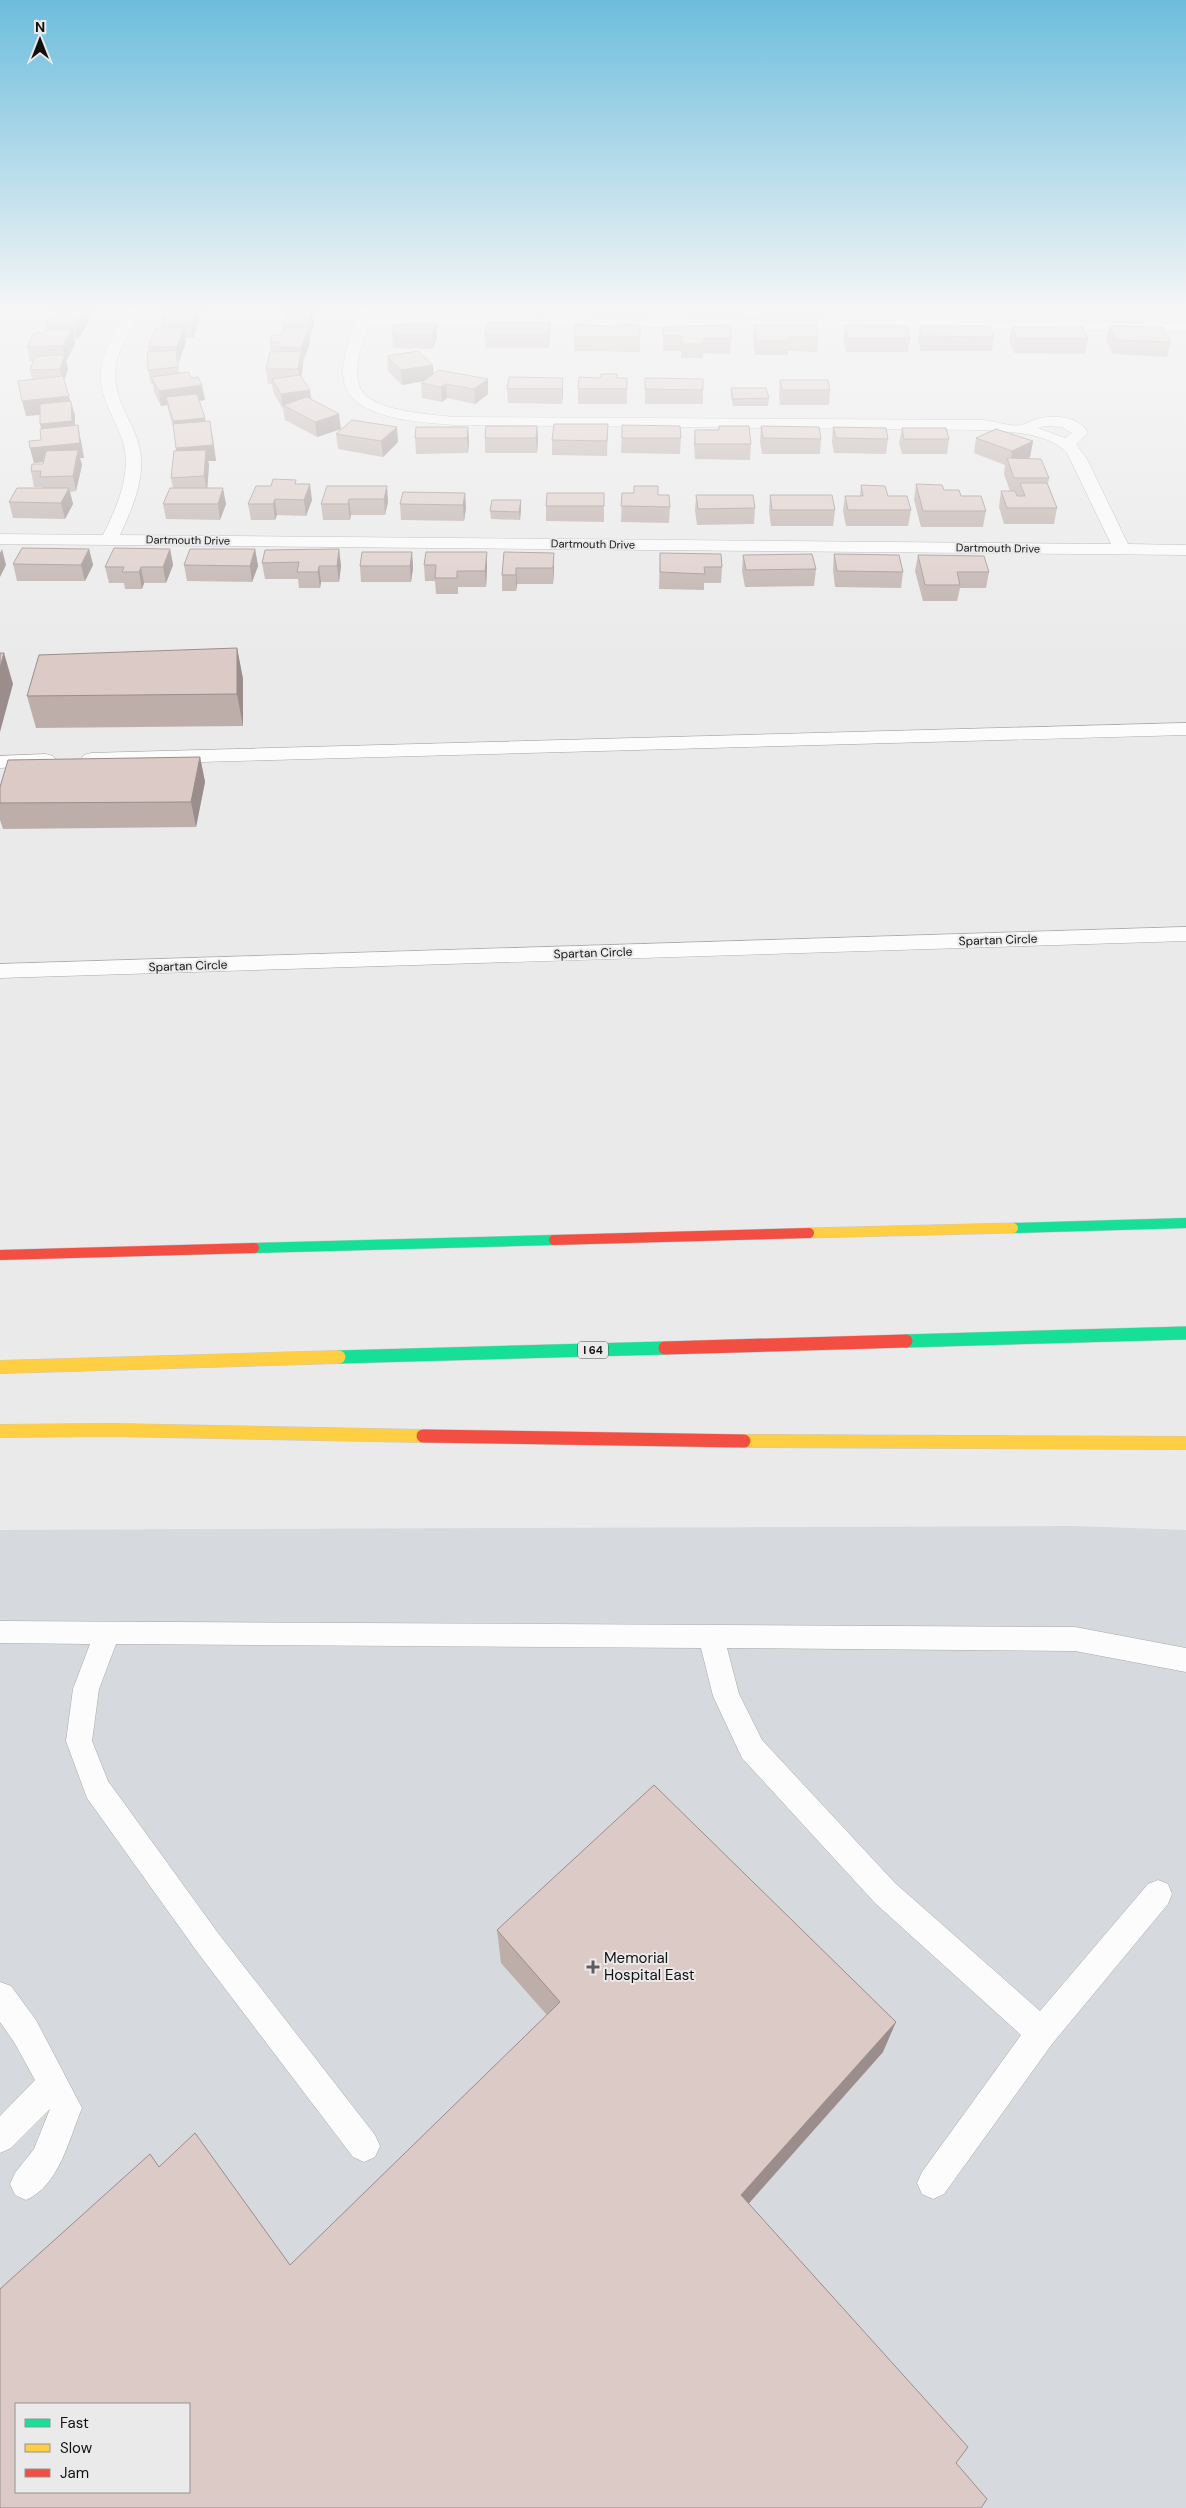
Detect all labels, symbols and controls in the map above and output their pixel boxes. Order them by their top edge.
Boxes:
north arrow [15,15,65,65]
text: N [35,18,45,36]
street label: Dartmouth Drive [146,532,230,548]
street label: Dartmouth Drive [551,536,635,552]
street label: Dartmouth Drive [956,540,1040,556]
street label: Spartan Circle [958,931,1038,949]
street label: Spartan Circle [553,944,633,962]
street label: Spartan Circle [148,957,228,975]
road number: I 64 [578,1342,608,1358]
place label: Memorial Hospital East [604,1948,695,1985]
marker: Memorial Hospital East [586,1960,600,1974]
legend [15,2403,190,2493]
text: Fast [60,2413,89,2433]
text: Slow [60,2438,93,2458]
text: Jam [60,2463,89,2483]

